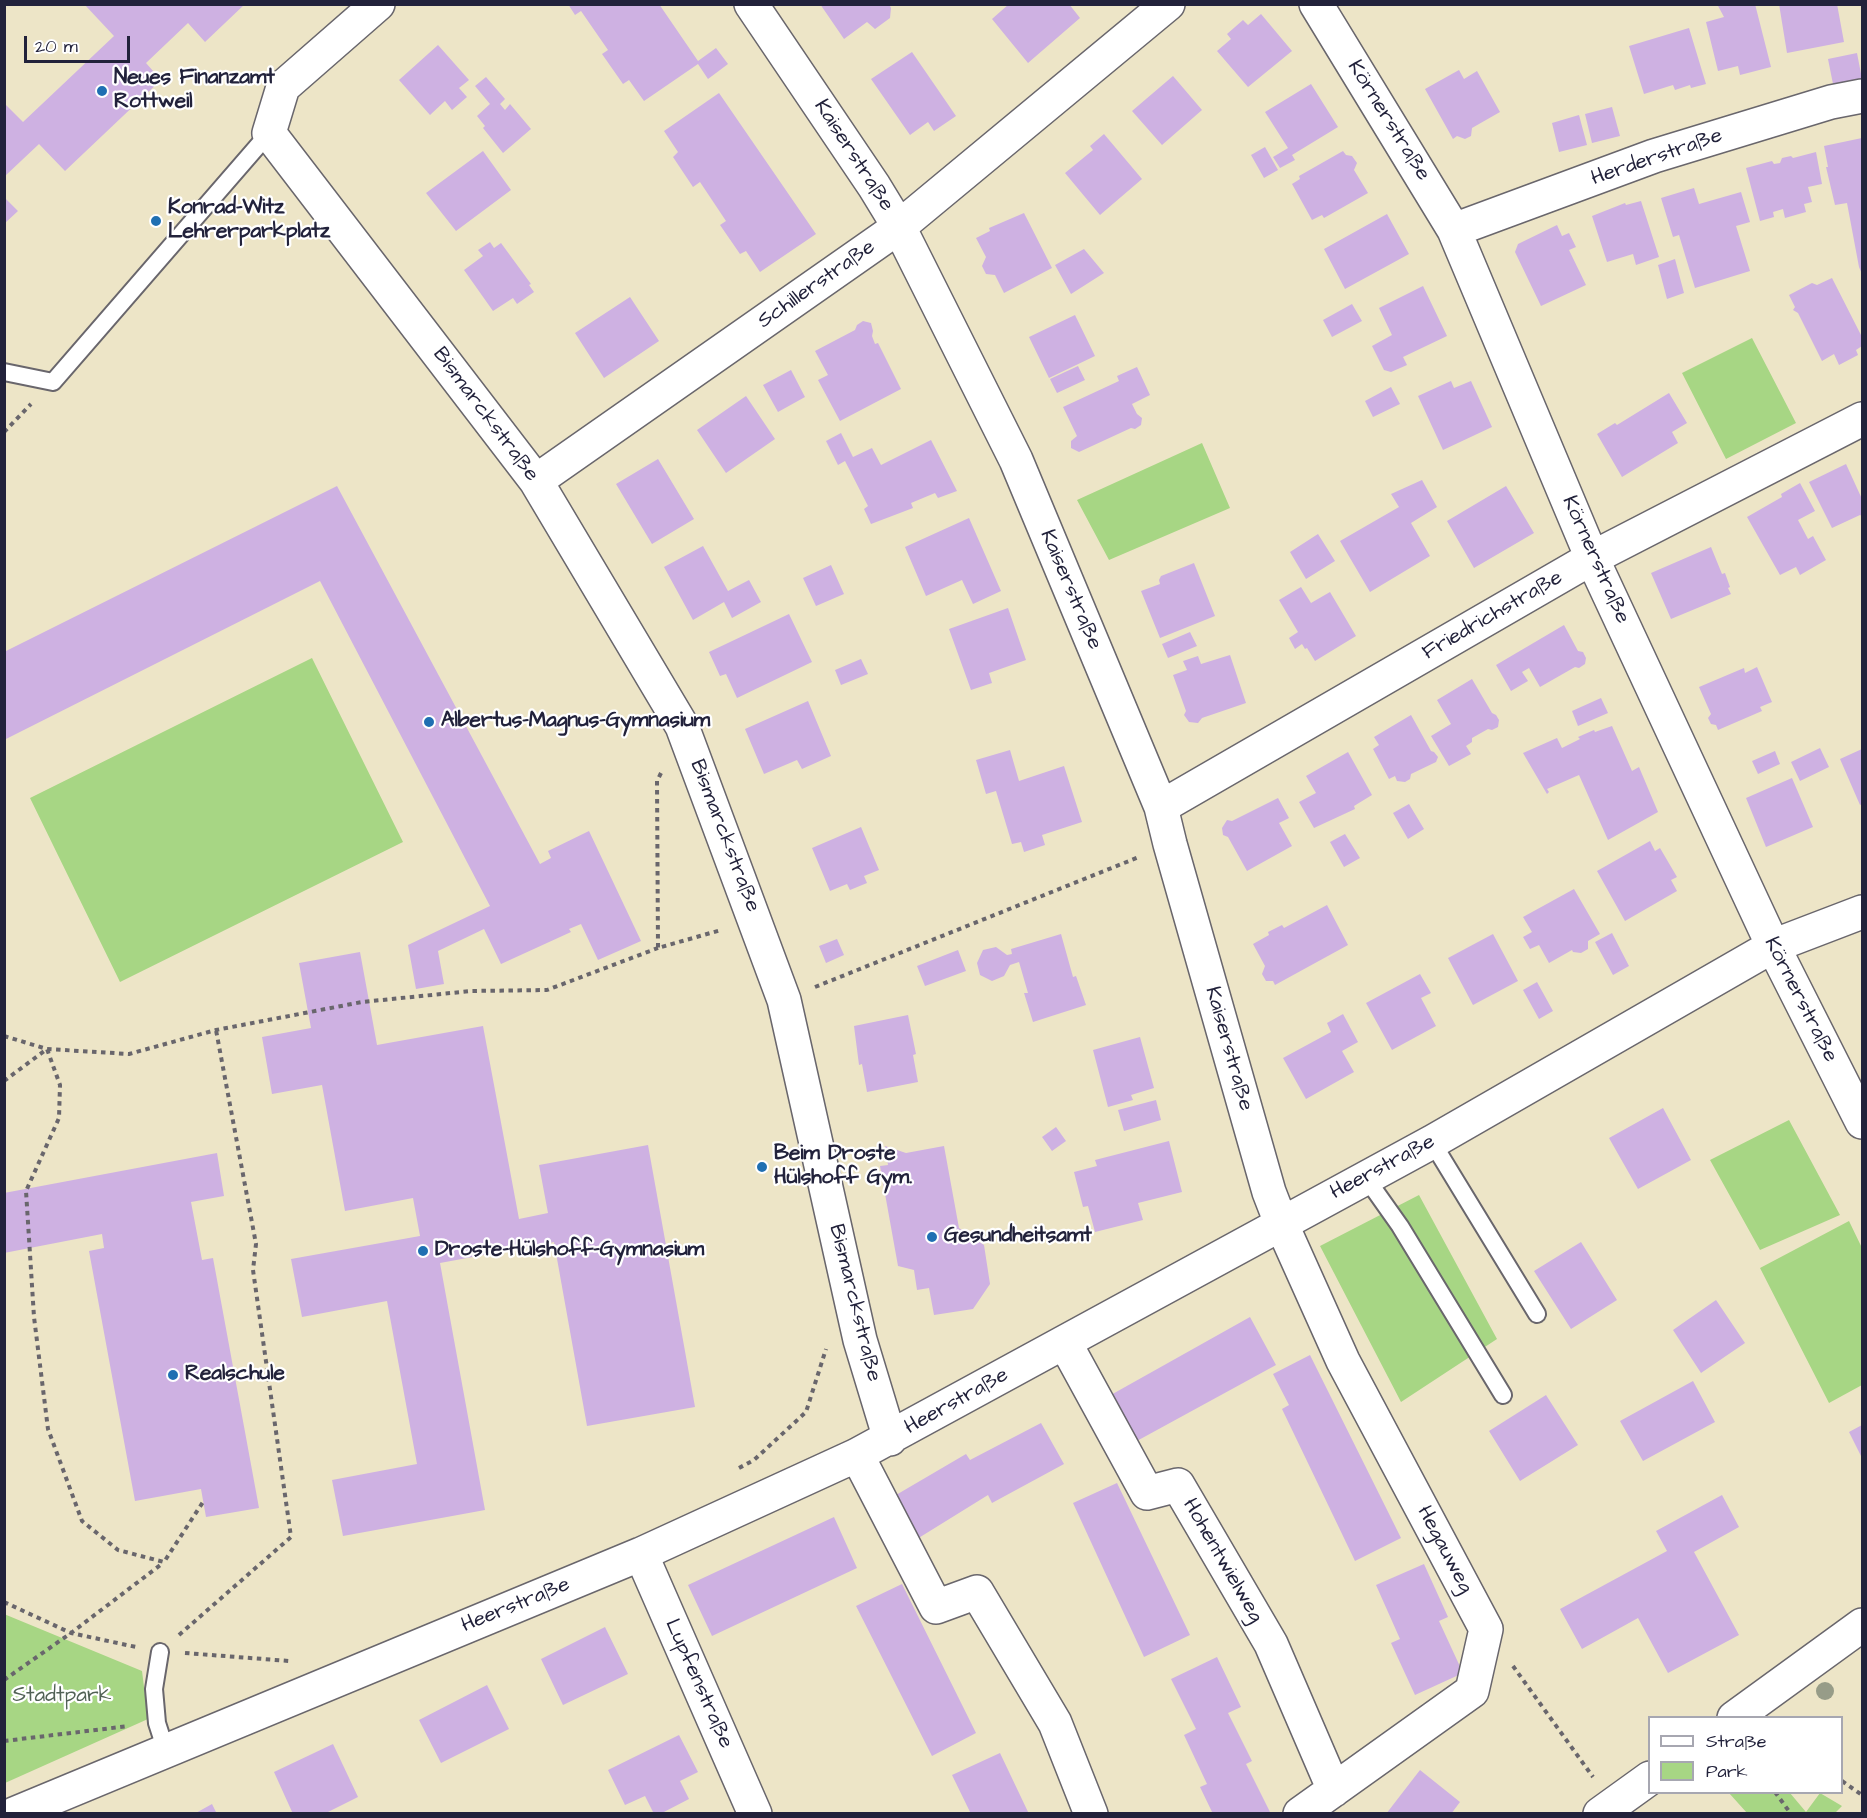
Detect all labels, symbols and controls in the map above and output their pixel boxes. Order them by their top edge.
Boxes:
scale bar [27,24,134,62]
text: 20 m [35,34,78,59]
street label: Körnerstraße [1341,56,1435,186]
place label: Neues Finanzamt Rottweil [114,66,275,116]
marker: Neues Finanzamt Rottweil [95,84,109,98]
street label: Kaiserstraße [808,96,898,216]
street label: Herderstraße [1588,124,1726,192]
place label: Konrad-Witz Lehrerparkplatz [168,196,330,246]
marker: Konrad-Witz Lehrerparkplatz [149,214,163,228]
street label: Schillerstraße [753,235,881,335]
street label: Bismarckstraße [426,343,544,487]
street label: Körnerstraße [1556,492,1634,628]
street label: Kaiserstraße [1033,526,1107,654]
street label: Friedrichstraße [1419,566,1567,666]
place label: Albertus-Magnus-Gymnasium [441,709,710,735]
marker: Albertus-Magnus-Gymnasium [422,715,436,729]
street label: Bismarckstraße [683,756,765,916]
street label: Körnerstraße [1758,933,1842,1067]
street label: Kaiserstraße [1198,984,1258,1114]
street label: Heerstraße [1326,1130,1440,1206]
place label: Beim Droste Hülshoff Gym. [774,1142,912,1192]
marker: Beim Droste Hülshoff Gym. [755,1160,769,1174]
street label: Bismarckstraße [822,1222,886,1384]
place label: Gesundheitsamt [944,1224,1092,1250]
marker: Gesundheitsamt [925,1230,939,1244]
place label: Droste-Hülshoff-Gymnasium [435,1238,704,1264]
marker: Droste-Hülshoff-Gymnasium [416,1244,430,1258]
place label: Realschule [185,1362,285,1388]
street label: Heerstraße [901,1363,1013,1441]
marker: Realschule [166,1368,180,1382]
street label: Hohentwielweg [1176,1494,1268,1628]
street label: Hegauweg [1410,1502,1478,1598]
street label: Heerstraße [458,1573,574,1639]
street label: Lupfenstraße [658,1615,738,1753]
park label: Stadtpark [13,1684,111,1710]
legend [1648,1716,1843,1794]
text: Straße [1706,1729,1766,1754]
text: Park [1706,1759,1748,1784]

